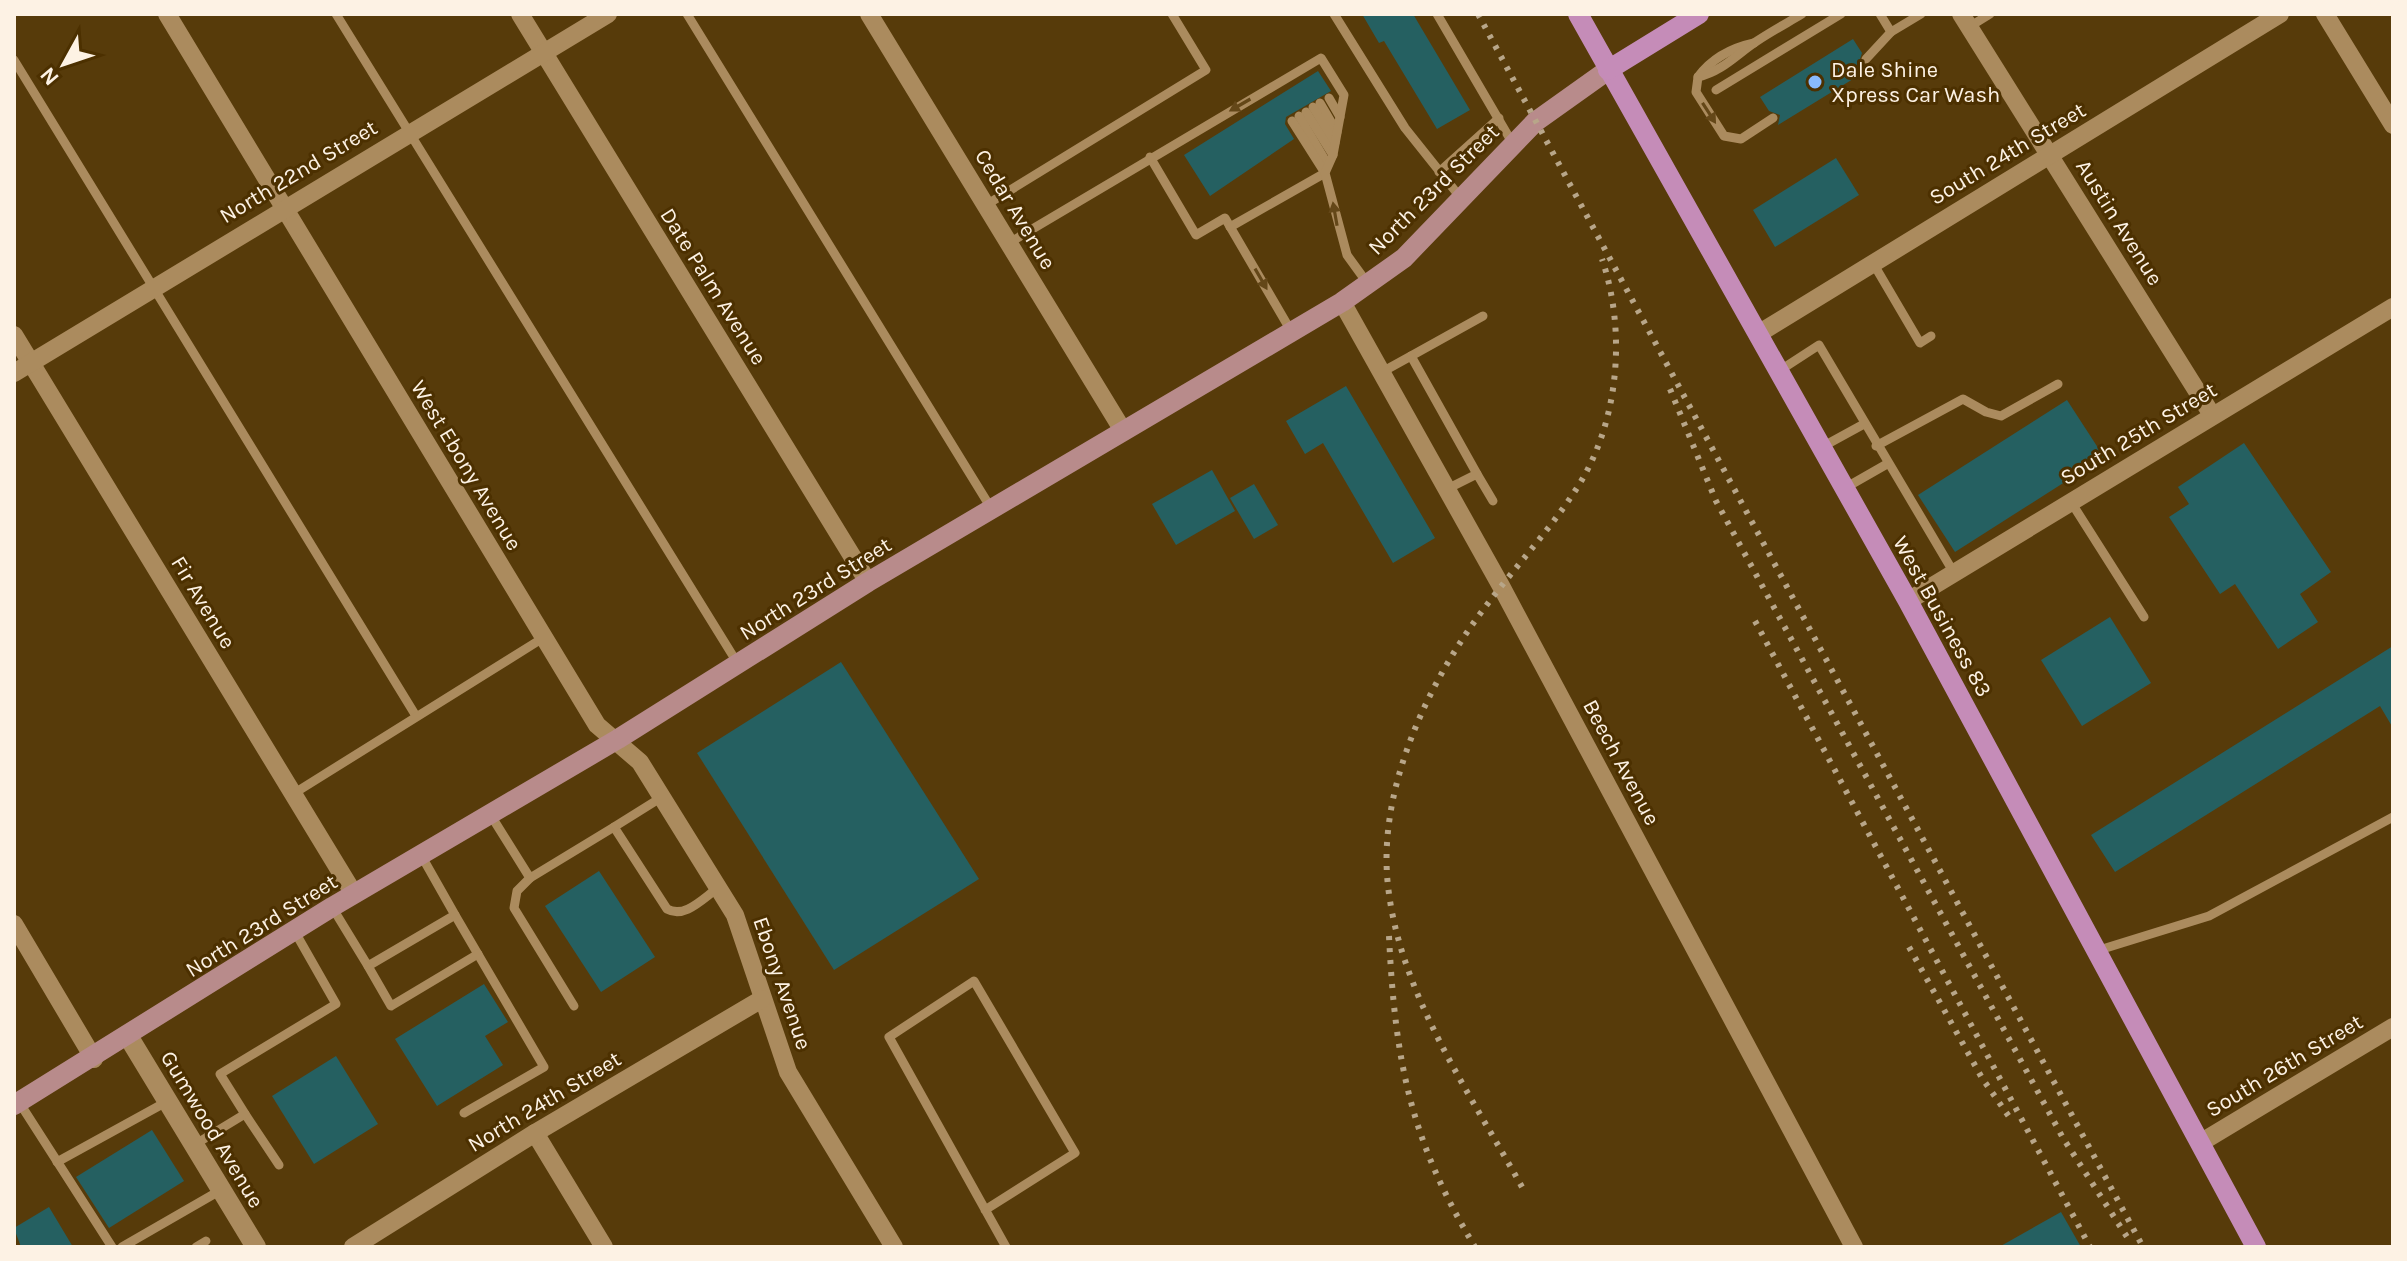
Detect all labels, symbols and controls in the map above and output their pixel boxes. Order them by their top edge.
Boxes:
north arrow [24,24,104,104]
place label: Dale Shine Xpress Car Wash [1831,57,2000,108]
text: N [34,62,64,91]
marker: Dale Shine Xpress Car Wash [1806,73,1824,91]
street label: South 24th Street [1925,97,2090,211]
one-way arrow [1229,98,1251,112]
one-way arrow [1702,102,1716,124]
street label: North 22nd Street [215,115,382,229]
street label: North 23rd Street [1363,119,1504,260]
street label: Cedar Avenue [969,145,1061,274]
street label: Austin Avenue [2070,155,2168,290]
one-way arrow [1329,202,1341,227]
street label: Date Palm Avenue [654,203,772,370]
one-way arrow [1254,268,1268,290]
street label: West Ebony Avenue [405,376,527,555]
street label: South 25th Street [2056,377,2221,491]
street label: North 23rd Street [735,532,896,646]
street label: West Business 83 [1887,532,1997,701]
street label: Fir Avenue [165,551,241,654]
street label: Beech Avenue [1577,695,1665,830]
street label: North 23rd Street [181,869,342,983]
street label: Ebony Avenue [747,914,817,1053]
street label: South 26th Street [2202,1009,2367,1123]
street label: Gumwood Avenue [155,1046,269,1213]
street label: North 24th Street [463,1046,626,1158]

